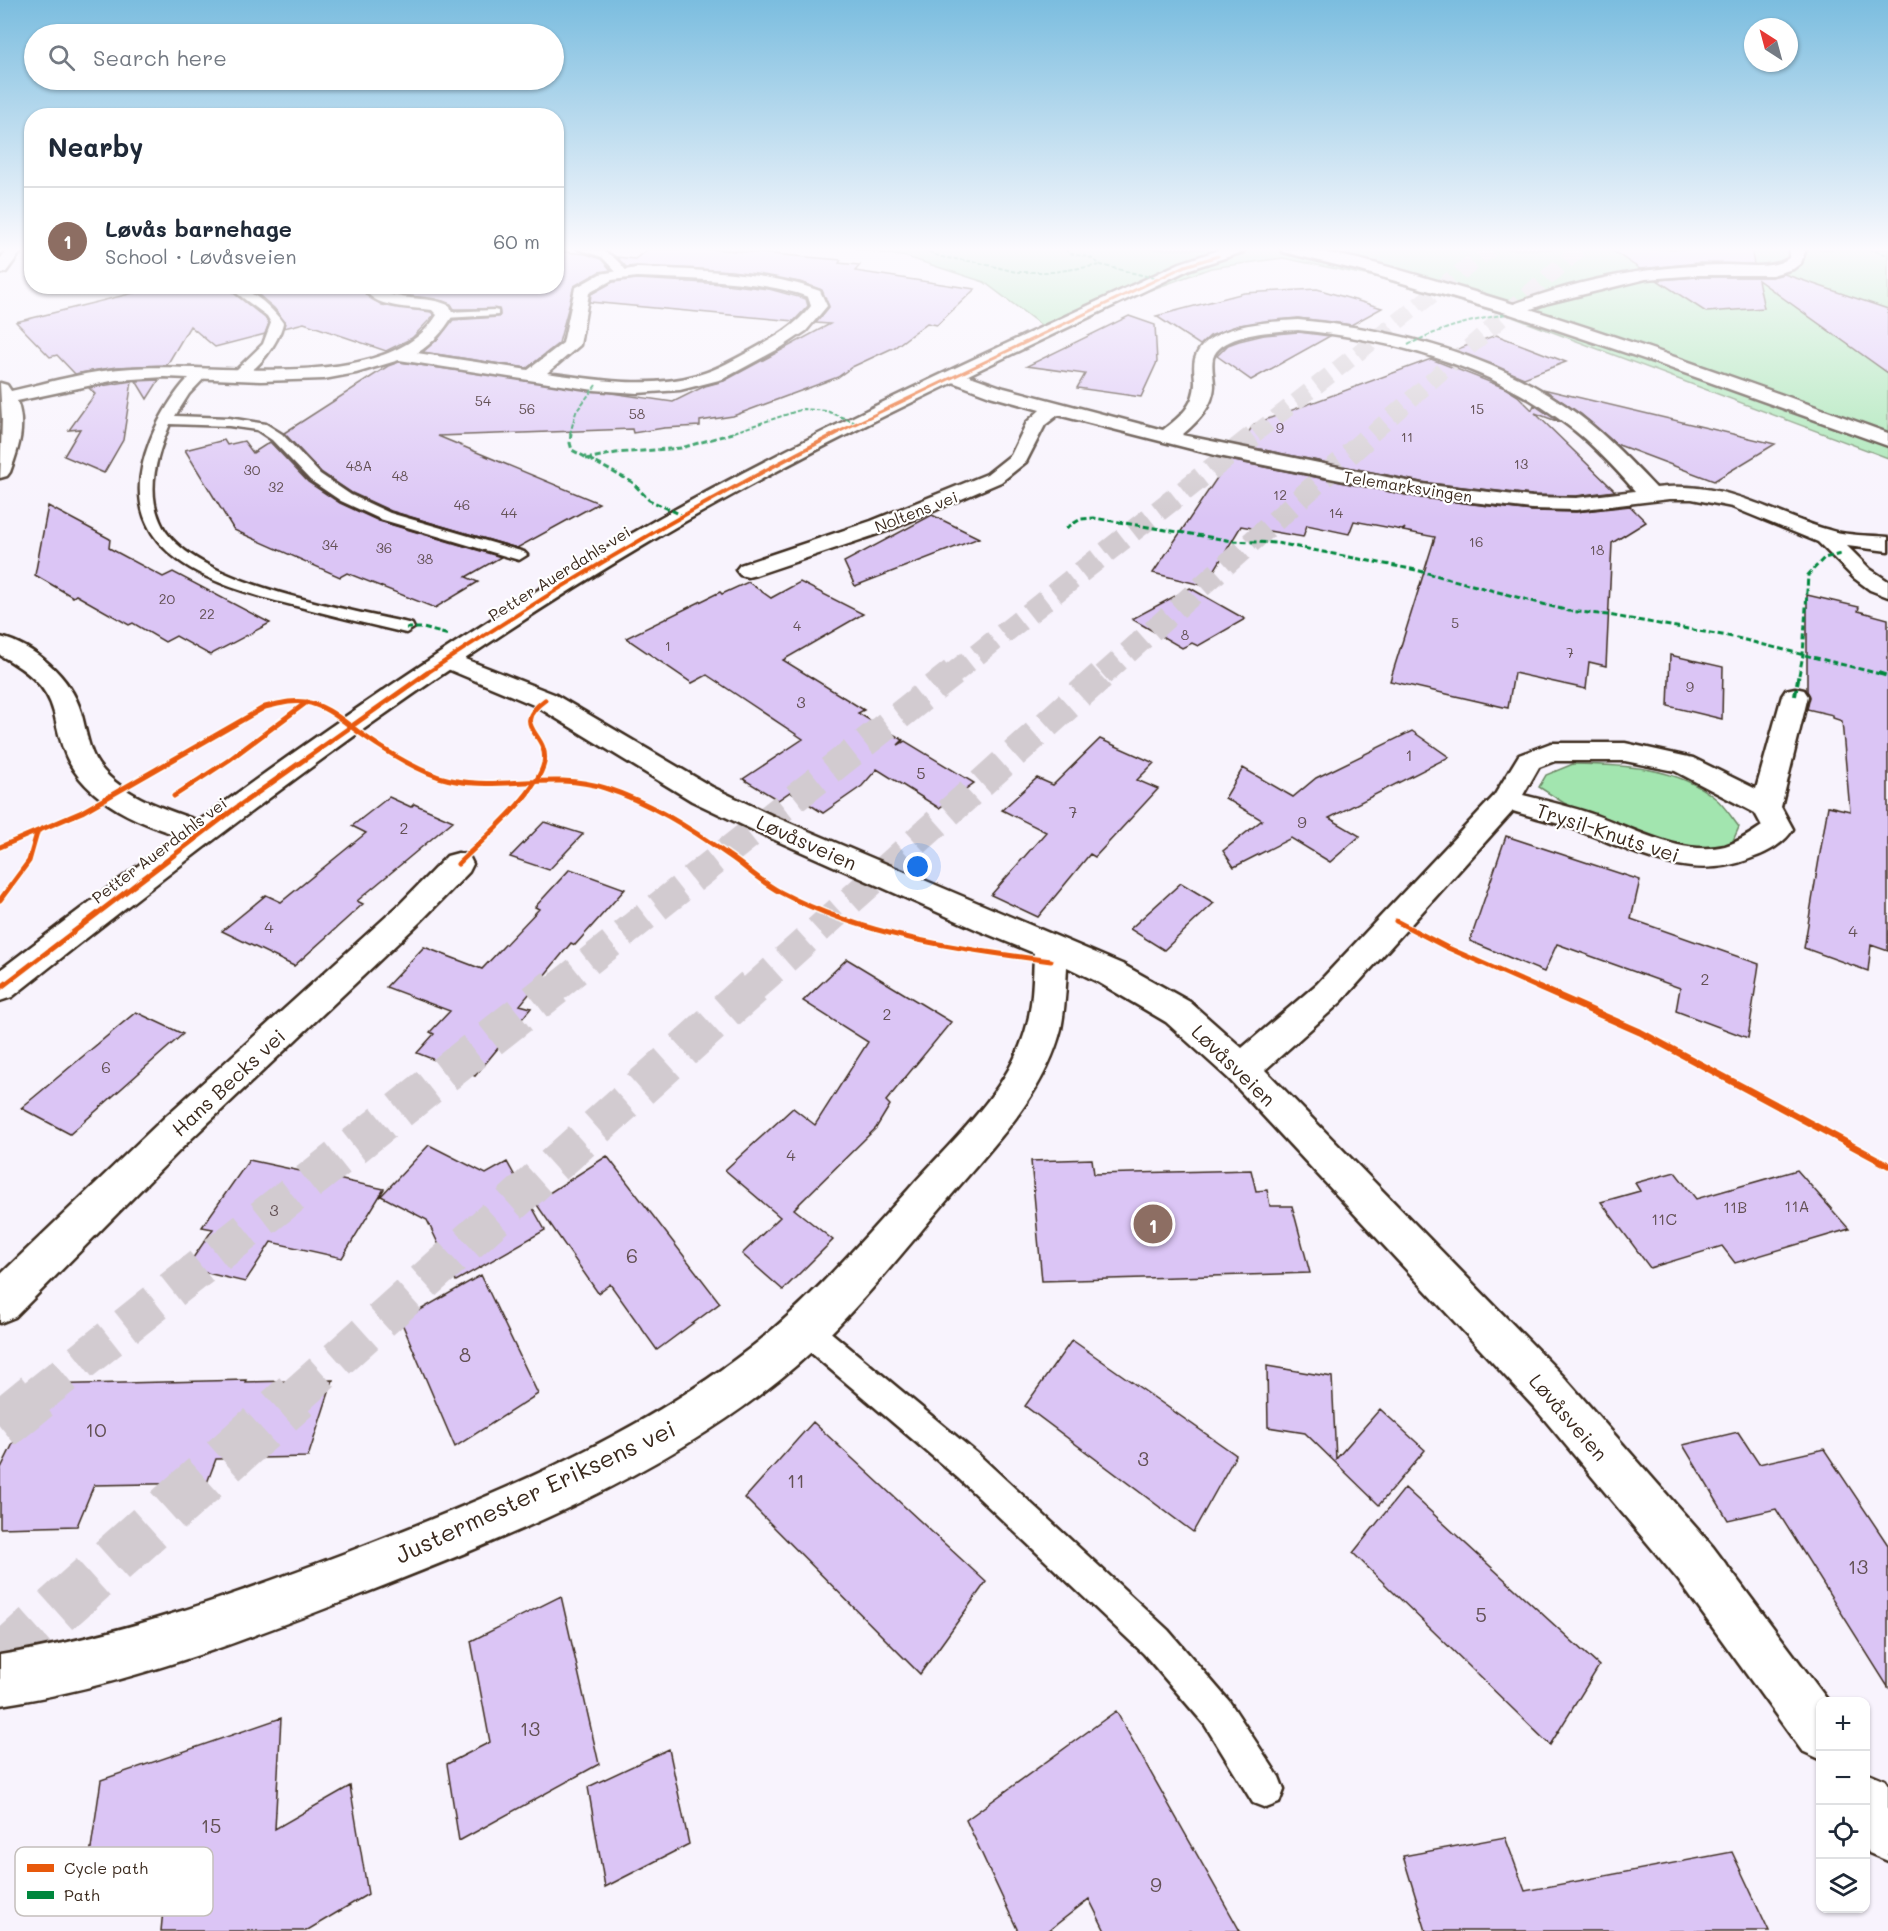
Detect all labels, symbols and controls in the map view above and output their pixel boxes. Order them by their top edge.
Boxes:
north arrow [1744,18,1798,72]
search box [24,24,564,90]
icon: search [45,41,78,74]
text: Search here [93,43,227,72]
text: Nearby [48,130,143,164]
text: Løvås barnehage [105,214,292,243]
text: 1 [63,228,72,254]
text: 60 m [493,228,540,254]
text: School · Løvåsveien [105,243,297,269]
house number: 54 [475,391,492,410]
house number: 56 [519,399,535,418]
house number: 15 [1470,399,1484,418]
house number: 58 [629,404,645,423]
house number: 9 [1276,418,1284,437]
house number: 11 [1401,427,1413,446]
house number: 13 [1514,454,1528,473]
house number: 48A [346,456,372,475]
house number: 30 [244,460,261,479]
street label: Telemarksvingen [1342,465,1474,507]
house number: 48 [392,466,408,485]
house number: 32 [268,477,284,496]
house number: 12 [1273,485,1287,504]
street label: Noltens vei [871,486,961,536]
house number: 46 [454,495,470,514]
house number: 44 [501,503,518,522]
house number: 14 [1329,503,1344,522]
street label: Petter Auerdahls vei [484,521,634,625]
house number: 16 [1469,532,1483,551]
house number: 34 [322,535,339,554]
house number: 36 [376,538,392,557]
house number: 18 [1590,540,1604,559]
house number: 38 [417,549,433,568]
house number: 20 [159,589,176,608]
house number: 22 [199,604,215,623]
house number: 5 [1451,613,1459,632]
house number: 4 [793,616,802,635]
house number: 8 [1181,625,1189,644]
house number: 1 [665,636,671,655]
house number: 7 [1566,643,1574,662]
house number: 9 [1686,677,1694,696]
house number: 3 [796,691,806,712]
house number: 1 [1405,744,1413,765]
house number: 5 [916,762,926,783]
street label: Petter Auerdahls vei [87,792,231,908]
street label: Trysil-Knuts vei [1533,797,1683,867]
house number: 7 [1069,801,1078,822]
street label: Løvåsveien [753,808,861,876]
house number: 9 [1297,811,1307,832]
house number: 2 [400,817,408,838]
your location [903,852,932,881]
house number: 4 [264,916,274,937]
house number: 4 [1848,920,1858,941]
house number: 2 [1701,968,1709,989]
house number: 2 [883,1003,891,1024]
street label: Løvåsveien [1186,1018,1282,1112]
street label: Hans Becks vei [166,1023,290,1141]
house number: 6 [101,1056,111,1077]
house number: 4 [786,1144,796,1165]
house number: 11A [1784,1195,1810,1216]
house number: 11B [1723,1196,1747,1217]
house number: 3 [269,1199,279,1220]
pin: 1 [1134,1202,1172,1246]
house number: 11C [1651,1208,1677,1229]
house number: 6 [626,1242,638,1268]
house number: 8 [459,1341,471,1367]
street label: Løvåsveien [1524,1368,1614,1466]
street label: Justermester Eriksens vei [390,1412,680,1570]
house number: 10 [85,1416,107,1442]
house number: 3 [1137,1445,1149,1471]
house number: 11 [787,1467,805,1493]
house number: 13 [1848,1553,1868,1579]
house number: 5 [1475,1601,1487,1627]
map controls [1816,1697,1870,1913]
button: + [1816,1697,1870,1751]
house number: 13 [520,1715,540,1741]
button: − [1816,1751,1870,1805]
button: locate [1816,1805,1870,1859]
house number: 15 [201,1812,221,1838]
legend [15,1847,213,1916]
text: Cycle path [64,1857,148,1878]
button: layers [1816,1859,1870,1913]
house number: 9 [1150,1871,1162,1897]
text: Path [64,1884,100,1905]

